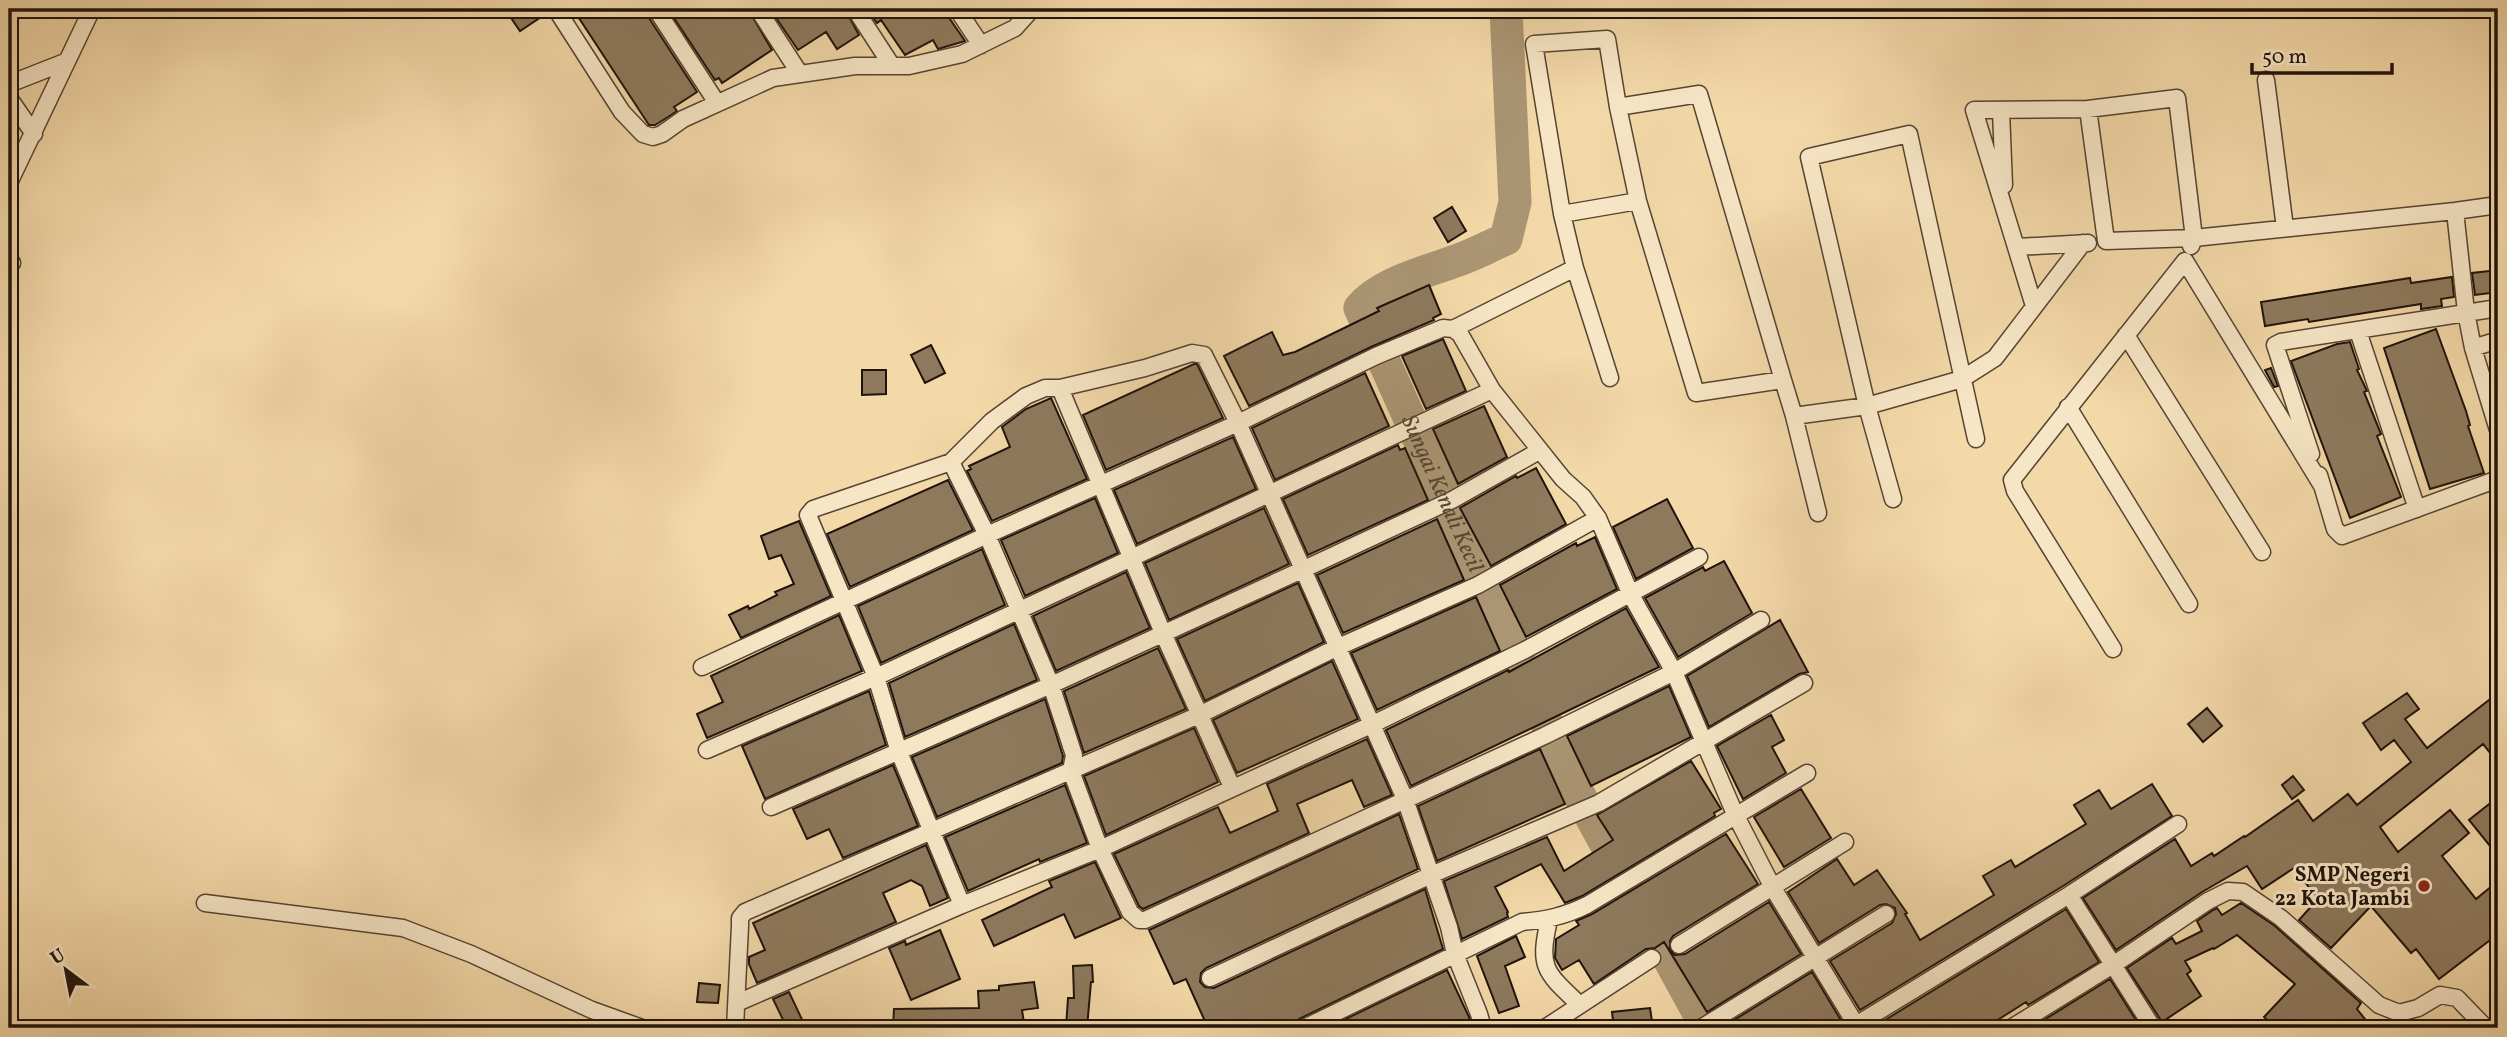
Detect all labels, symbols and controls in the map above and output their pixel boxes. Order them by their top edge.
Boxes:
scale bar [2252,32,2392,76]
text: 50 m [2262,43,2307,72]
water label: Sungai Kenali Kecil [1392,410,1491,578]
place label: SMP Negeri 22 Kota Jambi [2275,861,2410,914]
marker: SMP Negeri 22 Kota Jambi [2416,878,2432,894]
north arrow [32,936,102,1006]
text: U [46,943,70,972]

